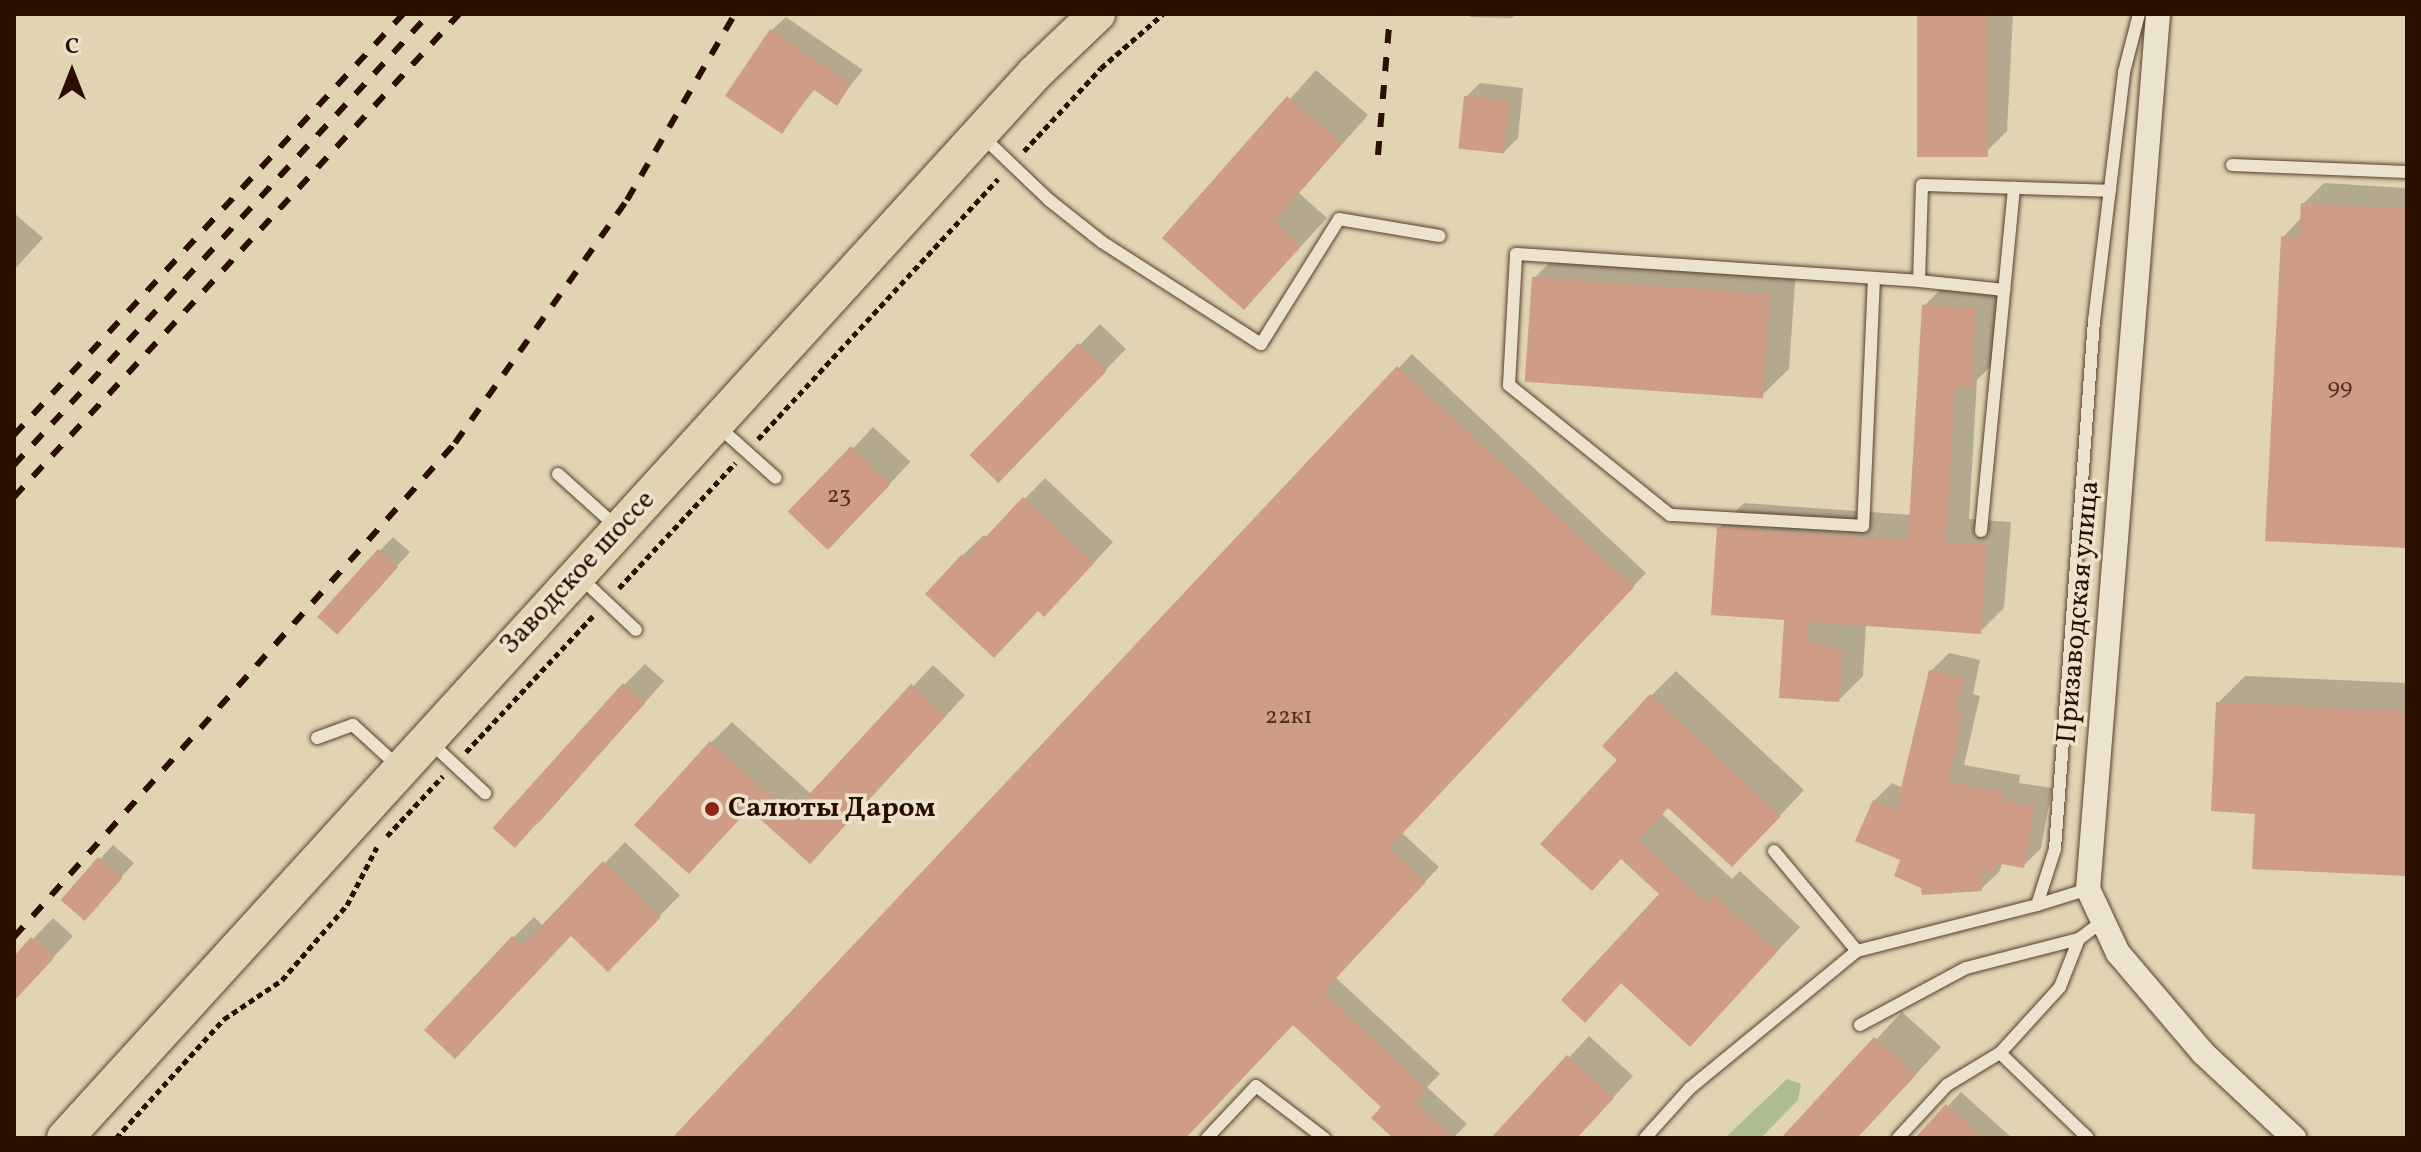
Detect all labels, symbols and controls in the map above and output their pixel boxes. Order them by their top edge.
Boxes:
north arrow [32,32,112,112]
text: С [65,32,79,63]
house number: 99 [2327,375,2353,403]
street label: Призаводская улица [2051,479,2107,745]
house number: 23 [827,483,851,511]
street label: Заводское шоссе [493,484,663,662]
house number: 22к1 [1265,704,1313,732]
place label: Салюты Даром [728,792,935,826]
marker: Салюты Даром [703,800,721,818]

